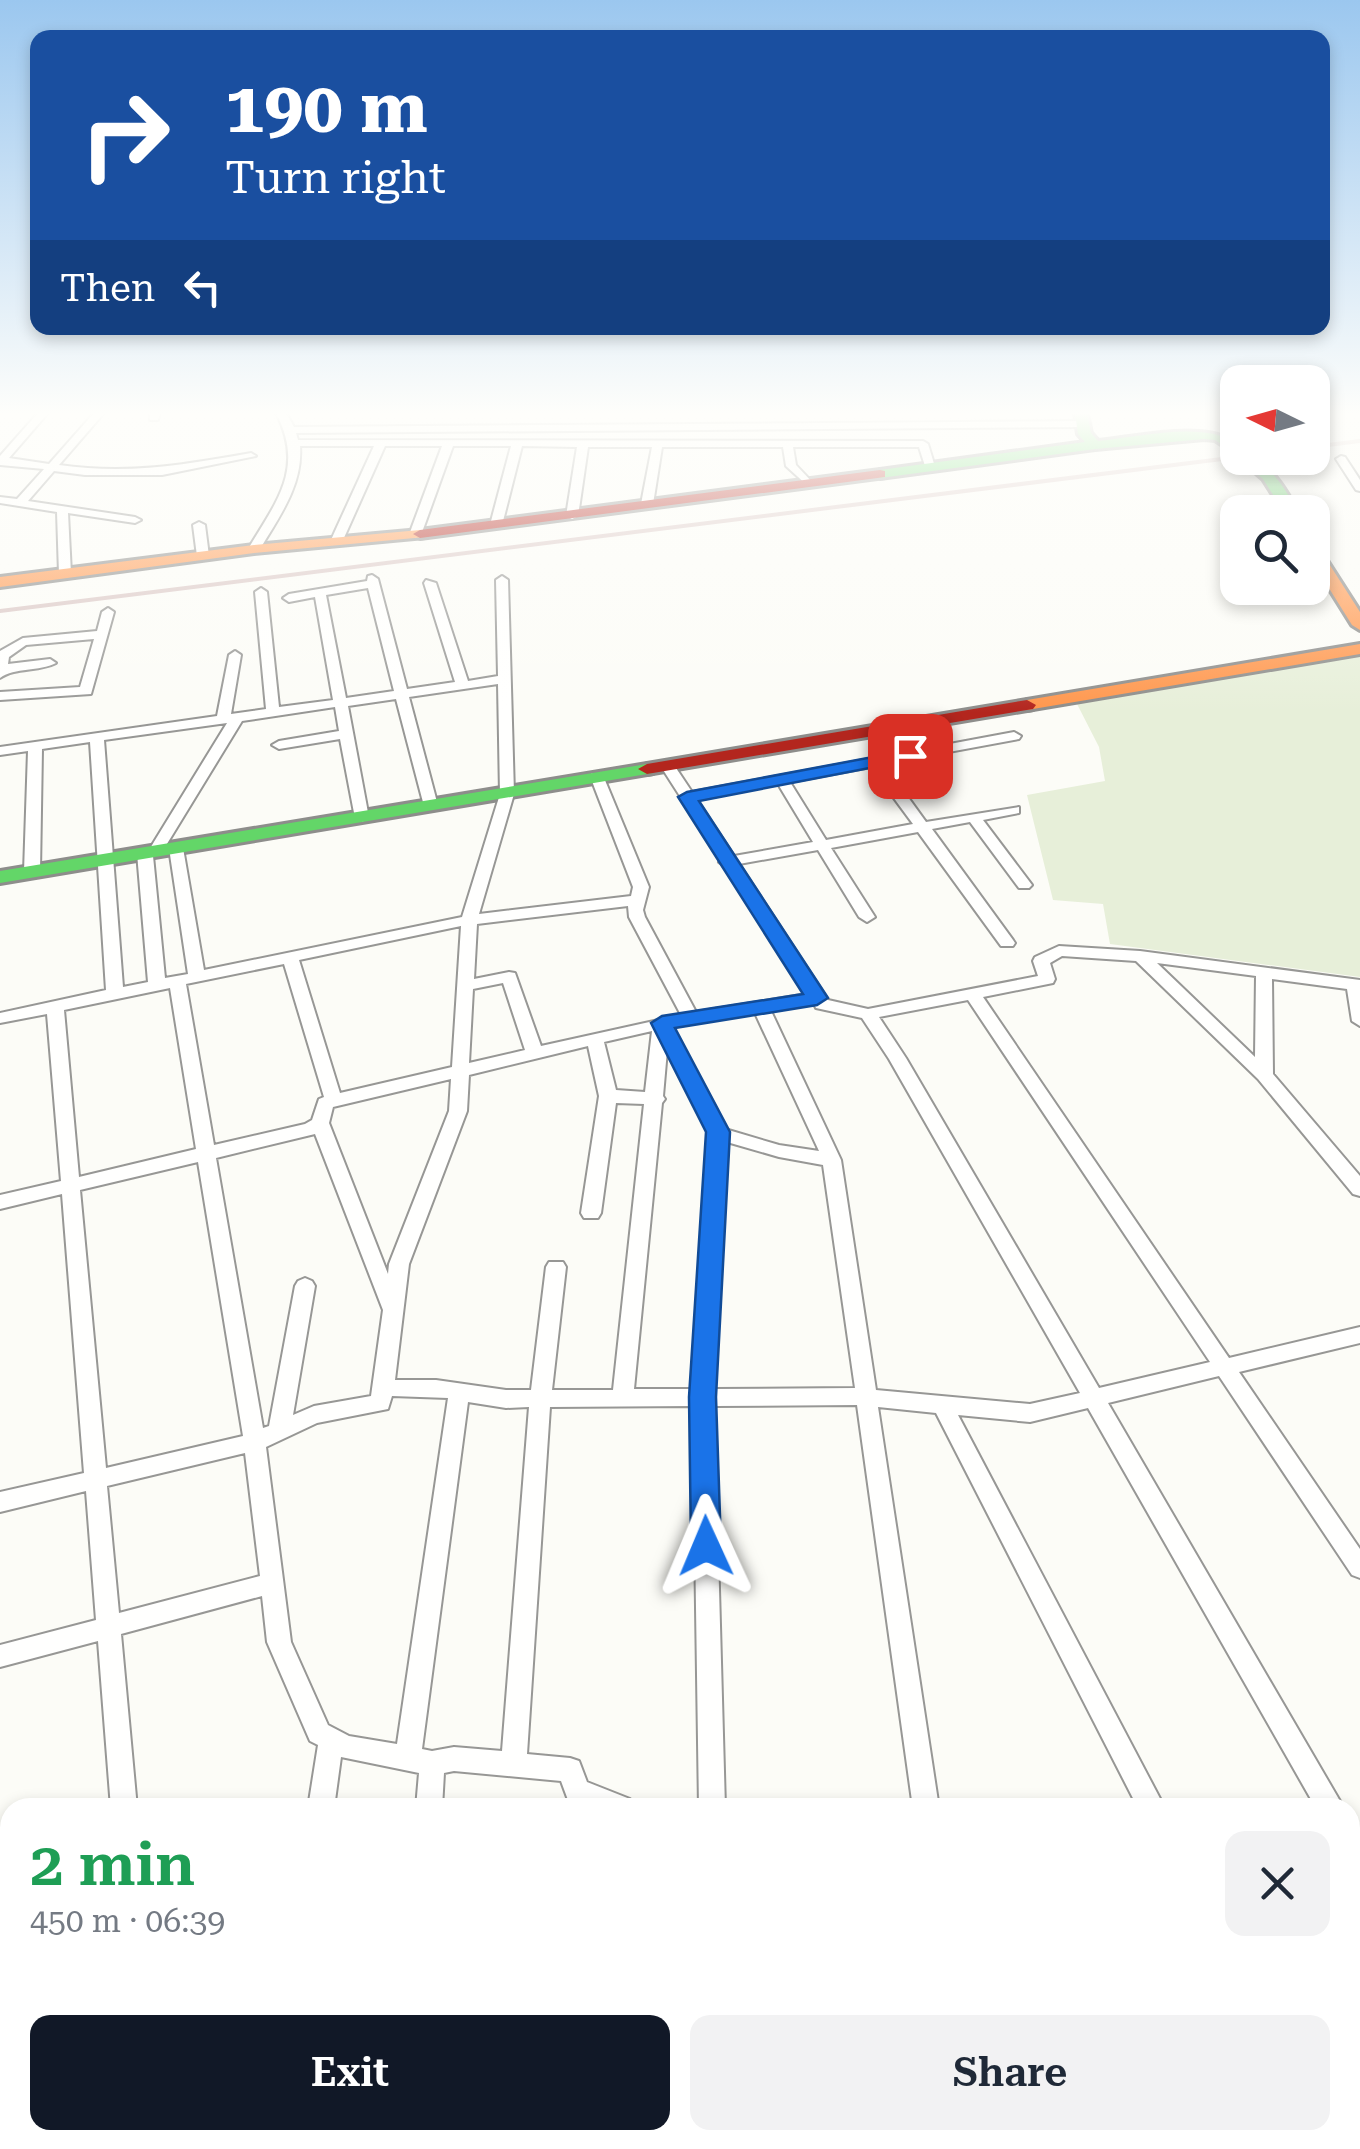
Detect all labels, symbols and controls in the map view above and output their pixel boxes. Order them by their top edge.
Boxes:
text: 190 m [225,67,428,149]
icon: right [60,70,190,200]
text: Turn right [225,151,446,204]
icon: left [175,260,230,315]
text: Then [60,266,155,310]
north arrow [1220,365,1330,475]
map controls [1220,365,1330,605]
button: search [1220,495,1330,605]
pin [868,714,953,799]
icon: arrive [883,729,938,784]
position arrow [654,1494,758,1598]
text: 2 min [30,1829,195,1900]
button: close [1225,1831,1330,1936]
text: 450 m · 06:39 [30,1902,225,1940]
button: Exit [30,2015,670,2130]
button: Share [690,2015,1330,2130]

